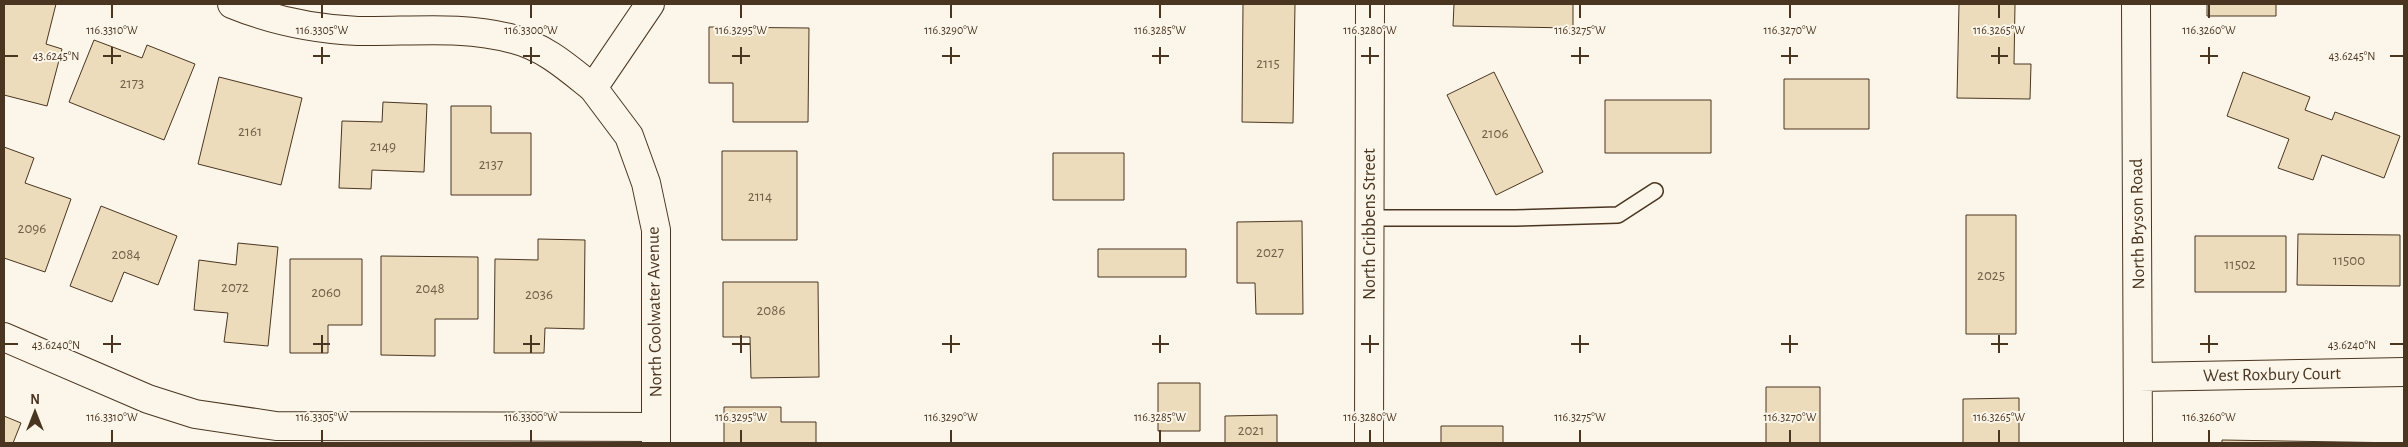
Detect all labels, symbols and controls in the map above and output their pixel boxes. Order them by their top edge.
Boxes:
text: 116.3310°W [86,24,138,36]
text: 116.3305°W [296,24,348,36]
text: 116.3300°W [504,24,558,36]
text: 116.3295°W [715,24,767,36]
text: 116.3290°W [924,24,978,36]
text: 116.3285°W [1134,24,1186,36]
text: 116.3280°W [1343,24,1397,36]
text: 116.3275°W [1554,24,1606,36]
text: 116.3270°W [1764,24,1817,36]
text: 116.3265°W [1973,24,2025,36]
text: 116.3260°W [2182,24,2236,36]
text: 43.6245°N [32,50,80,62]
text: 43.6245°N [2328,50,2376,62]
house number: 2115 [1256,56,1280,71]
house number: 2173 [120,76,144,91]
house number: 2161 [238,124,262,139]
house number: 2106 [1482,126,1508,141]
house number: 2149 [370,139,396,154]
street label: North Cribbens Street [1361,148,1379,300]
house number: 2137 [479,157,503,172]
street label: North Bryson Road [2128,158,2148,290]
house number: 2114 [748,189,772,204]
house number: 2096 [18,221,46,236]
street label: North Coolwater Avenue [645,226,665,398]
house number: 2027 [1256,245,1284,260]
house number: 2084 [111,247,141,262]
house number: 11500 [2333,253,2365,268]
house number: 11502 [2224,257,2256,272]
house number: 2025 [1977,268,2005,283]
house number: 2072 [221,280,249,295]
house number: 2048 [415,281,445,296]
house number: 2060 [311,285,341,300]
house number: 2036 [525,287,553,302]
house number: 2086 [757,303,785,318]
text: 43.6240°N [32,339,80,351]
text: 43.6240°N [2328,339,2376,351]
street label: West Roxbury Court [2203,365,2341,385]
north arrow [10,387,60,437]
text: N [30,393,40,407]
text: 116.3310°W [86,411,138,423]
text: 116.3305°W [296,411,348,423]
text: 116.3300°W [504,411,558,423]
text: 116.3295°W [715,411,767,423]
text: 116.3290°W [924,411,978,423]
text: 116.3285°W [1134,411,1186,423]
text: 116.3280°W [1343,411,1397,423]
text: 116.3275°W [1554,411,1606,423]
text: 116.3270°W [1764,411,1817,423]
text: 116.3265°W [1973,411,2025,423]
text: 116.3260°W [2182,411,2236,423]
house number: 2021 [1238,423,1264,438]

